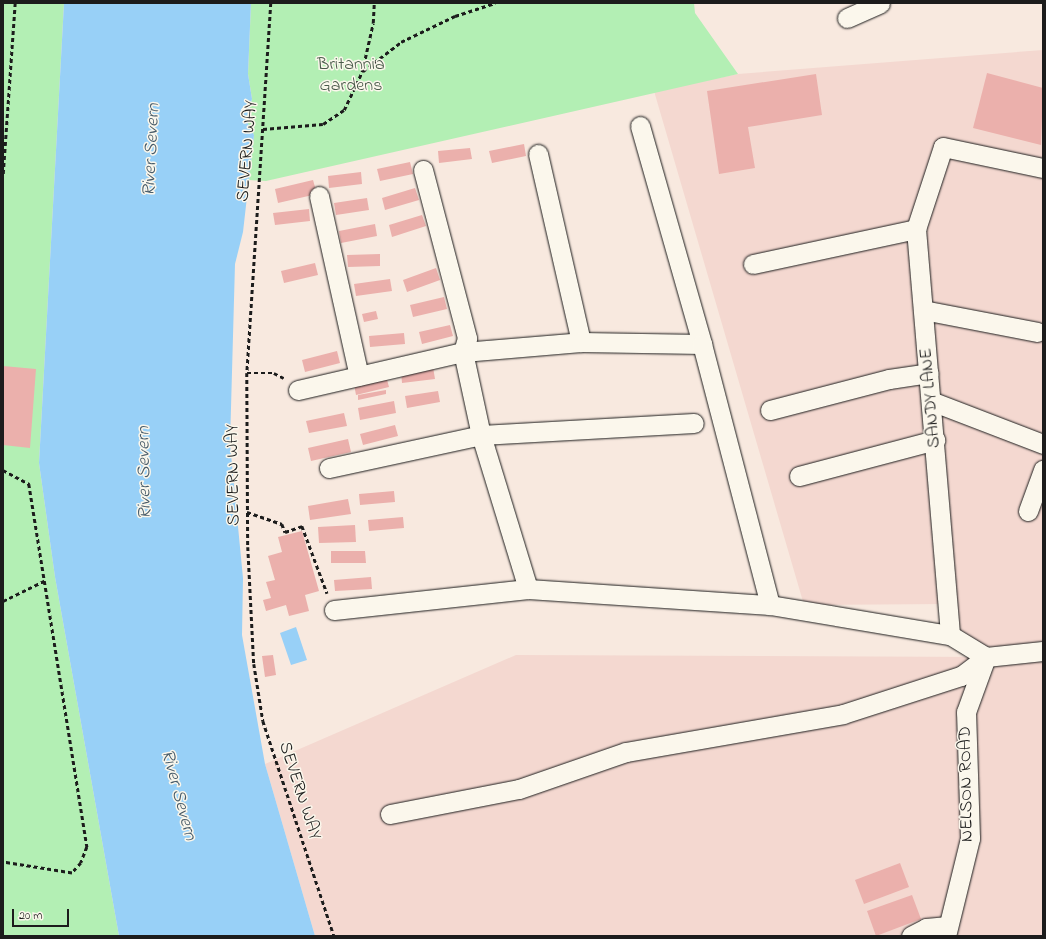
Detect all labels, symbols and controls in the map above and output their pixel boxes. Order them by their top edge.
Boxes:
park label: Britannia Gardens [317,55,385,98]
street label: SEVERN WAY [233,99,263,203]
water label: River Severn [138,103,166,197]
street label: SANDY LANE [916,347,946,449]
street label: SEVERN WAY [222,424,246,526]
water label: River Severn [133,426,157,520]
street label: NELSON ROAD [955,726,979,842]
street label: SEVERN WAY [273,739,325,843]
water label: River Severn [155,747,201,843]
scale bar [14,901,71,927]
text: 20 m [19,907,42,925]

